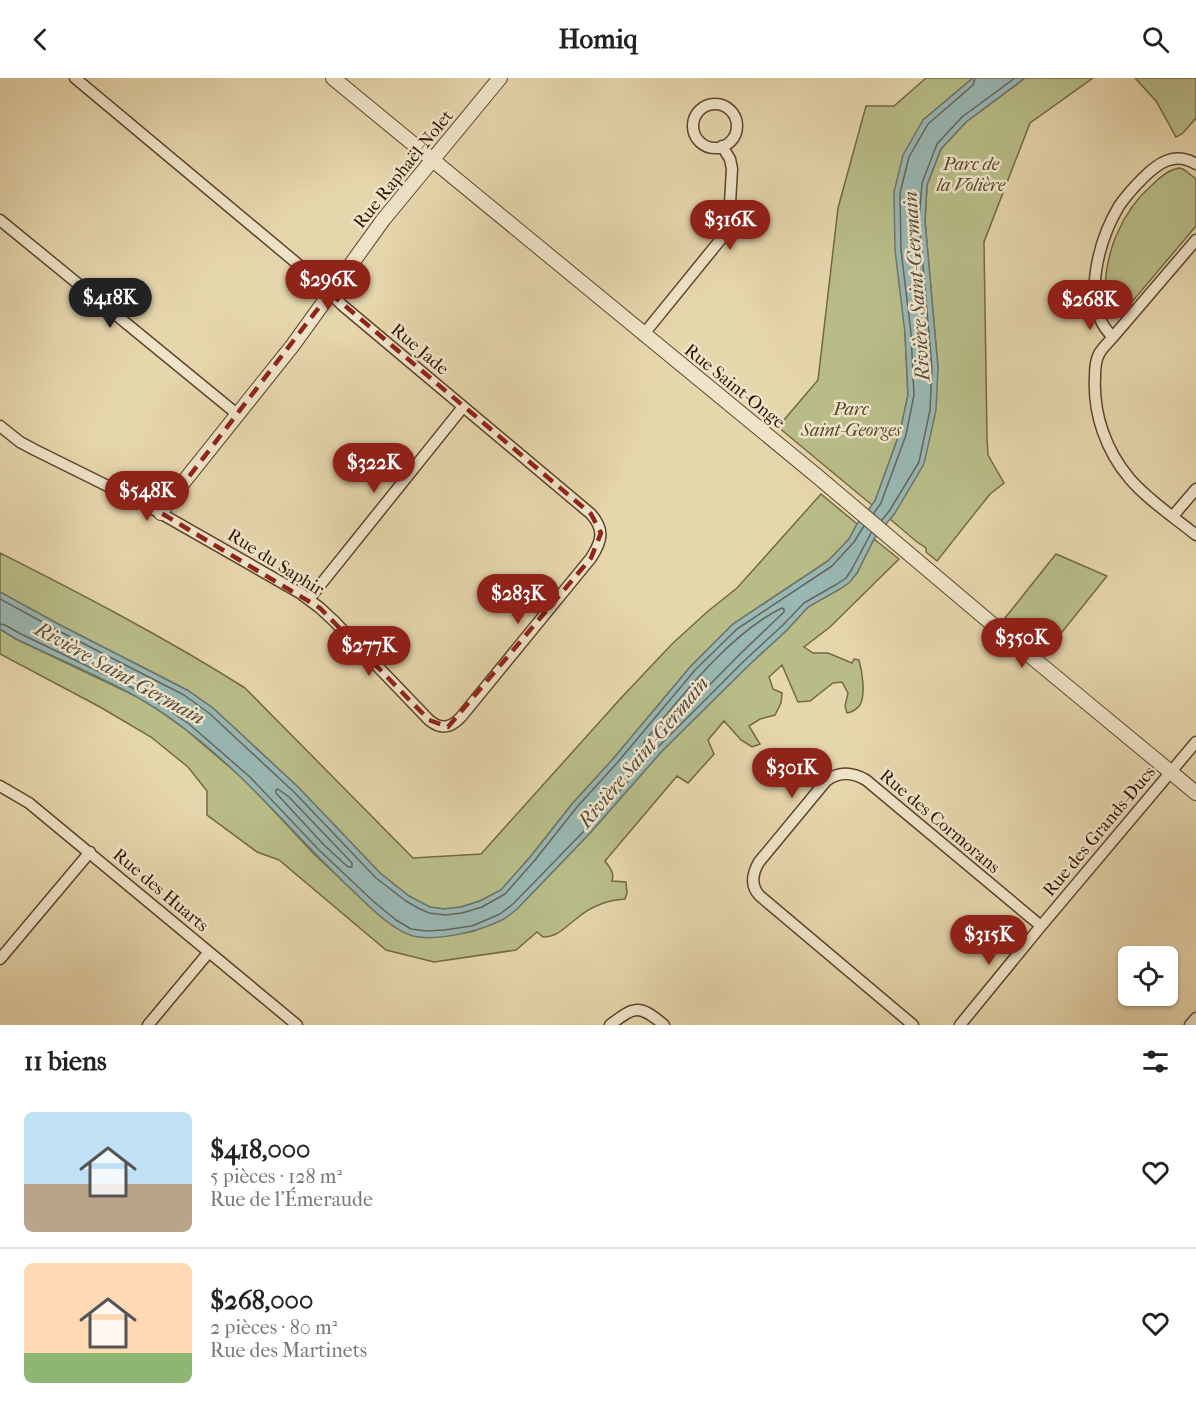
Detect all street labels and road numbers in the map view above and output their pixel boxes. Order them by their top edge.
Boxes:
street label: Rue Raphaël-Nolet [349,105,458,233]
street label: Rue Jade [386,319,453,380]
street label: Rue Saint-Onge [680,339,789,433]
street label: Rue du Saphir [224,524,328,601]
street label: Rue des Grands-Ducs [1039,762,1160,901]
street label: Rue des Cormorans [875,765,1004,878]
street label: Rue des Huarts [109,844,213,937]

